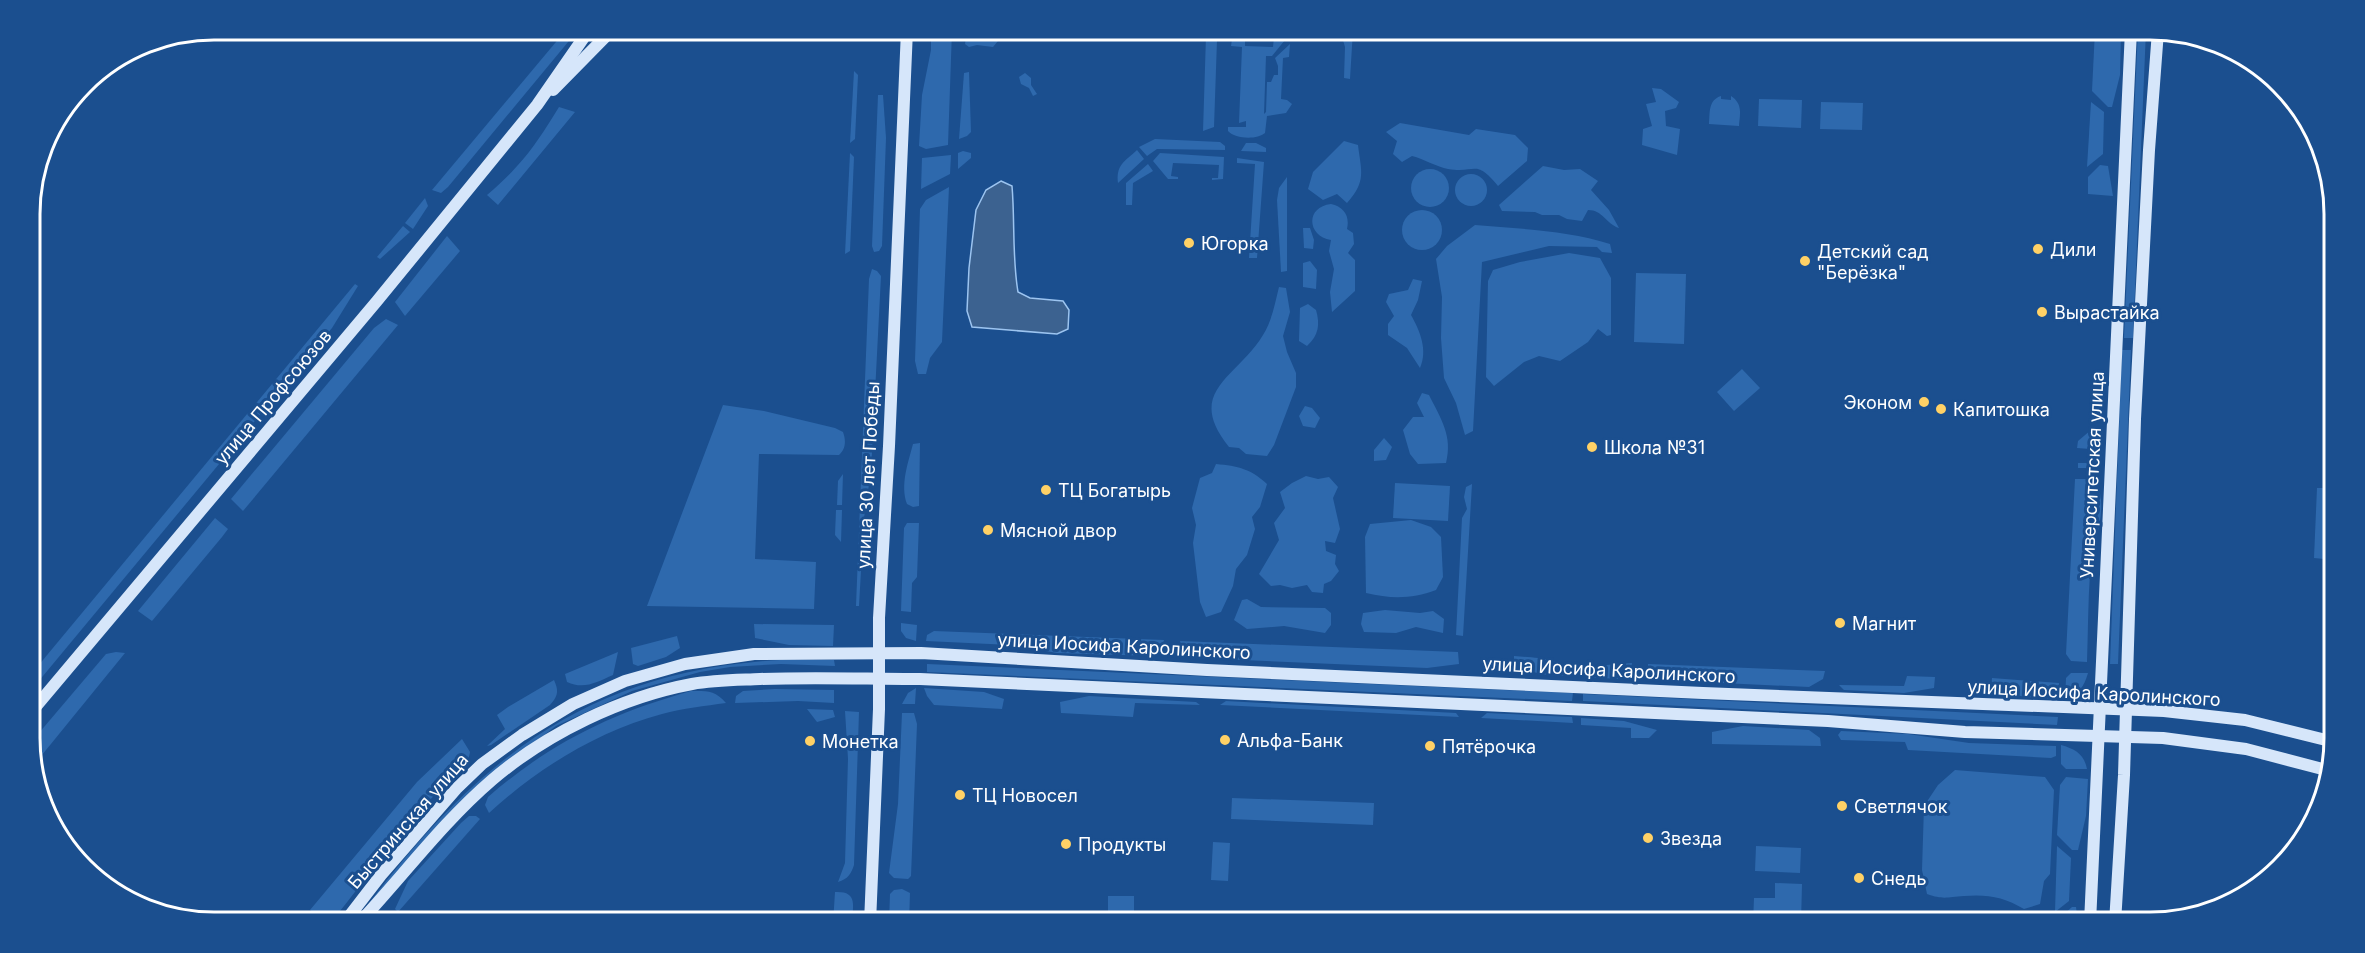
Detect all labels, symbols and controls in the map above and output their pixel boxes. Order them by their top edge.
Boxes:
place label: Югорка [1201,233,1269,254]
marker: Югорка [1182,236,1196,250]
place label: Дили [2050,239,2096,260]
place label: Детский сад "Берёзка" [1817,241,1929,283]
marker: Дили [2031,242,2045,256]
marker: Детский сад "Берёзка" [1798,254,1812,268]
place label: Вырастайка [2054,302,2160,323]
marker: Вырастайка [2035,305,2049,319]
street label: улица Профсоюзов [210,325,336,469]
street label: Университетская улица [2076,371,2108,579]
street label: улица 30 лет Победы [853,381,883,569]
place label: Эконом [1843,392,1912,413]
marker: Эконом [1917,395,1931,409]
place label: Капитошка [1953,399,2050,420]
marker: Капитошка [1934,402,1948,416]
place label: Школа №31 [1604,437,1705,458]
marker: Школа №31 [1585,440,1599,454]
place label: ТЦ Богатырь [1058,480,1171,501]
marker: ТЦ Богатырь [1039,483,1053,497]
place label: Мясной двор [1000,520,1117,541]
marker: Мясной двор [981,523,995,537]
place label: Магнит [1852,613,1917,634]
marker: Магнит [1833,616,1847,630]
street label: улица Иосифа Каролинского [997,629,1251,663]
street label: улица Иосифа Каролинского [1482,653,1736,687]
street label: улица Иосифа Каролинского [1967,676,2221,710]
place label: Альфа-Банк [1237,730,1343,751]
place label: Монетка [822,731,899,752]
marker: Альфа-Банк [1218,733,1232,747]
marker: Монетка [803,734,817,748]
place label: Пятёрочка [1442,736,1536,757]
marker: Пятёрочка [1423,739,1437,753]
street label: Быстринская улица [343,749,473,893]
place label: ТЦ Новосел [972,785,1078,806]
marker: ТЦ Новосел [953,788,967,802]
place label: Светлячок [1854,796,1948,817]
marker: Светлячок [1835,799,1849,813]
place label: Звезда [1660,828,1722,849]
marker: Звезда [1641,831,1655,845]
place label: Продукты [1078,834,1166,855]
marker: Продукты [1059,837,1073,851]
place label: Снедь [1871,868,1927,889]
marker: Снедь [1852,871,1866,885]

